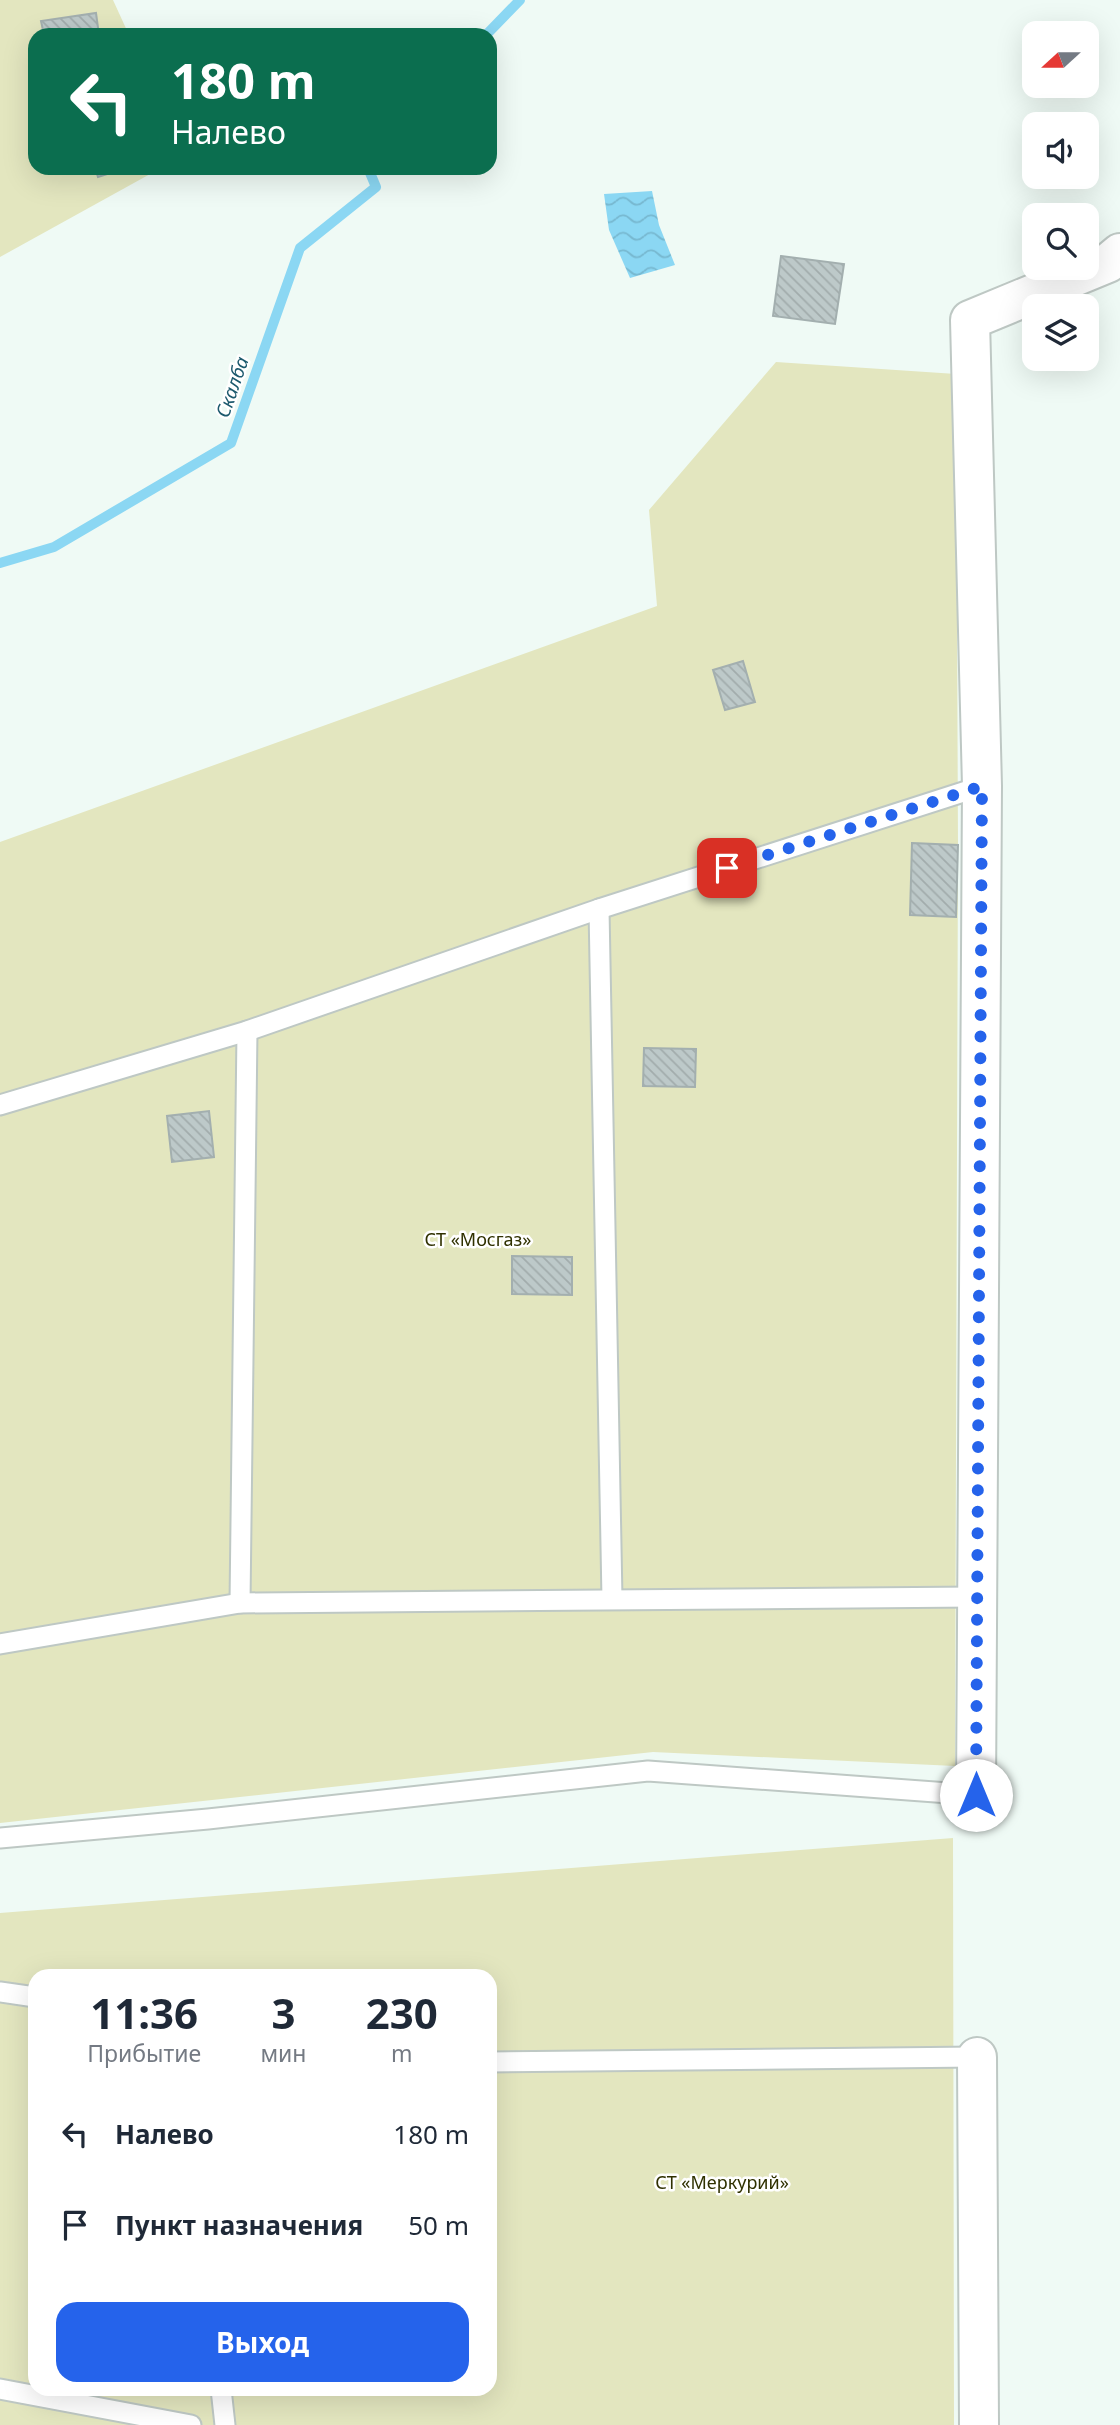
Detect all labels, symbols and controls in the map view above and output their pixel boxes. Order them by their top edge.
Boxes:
north arrow [1022,21,1099,98]
map controls [1022,21,1099,371]
text: 180 m [171,47,316,113]
icon: left [56,56,147,147]
text: Налево [171,110,286,153]
button: sound [1022,112,1099,189]
button: search [1022,203,1099,280]
button: layers [1022,294,1099,371]
water label: Скалба [209,353,255,421]
pin [697,838,757,898]
icon: arrive [708,849,746,887]
park label: СТ «Мосгаз» [424,1227,532,1251]
position arrow [939,1758,1013,1832]
text: 11:36 [90,1984,198,2041]
text: 3 [271,1984,295,2041]
text: 230 [366,1984,438,2041]
text: Прибытие [87,2037,201,2069]
text: мин [260,2037,306,2069]
text: m [391,2037,413,2069]
icon: left [56,2115,94,2153]
text: Налево [115,2116,214,2152]
text: 180 m [393,2116,469,2152]
park label: СТ «Меркурий» [655,2170,789,2194]
icon: arrive [56,2206,94,2244]
text: Пункт назначения [115,2207,363,2243]
text: 50 m [408,2207,469,2243]
button: Выход [56,2302,469,2382]

